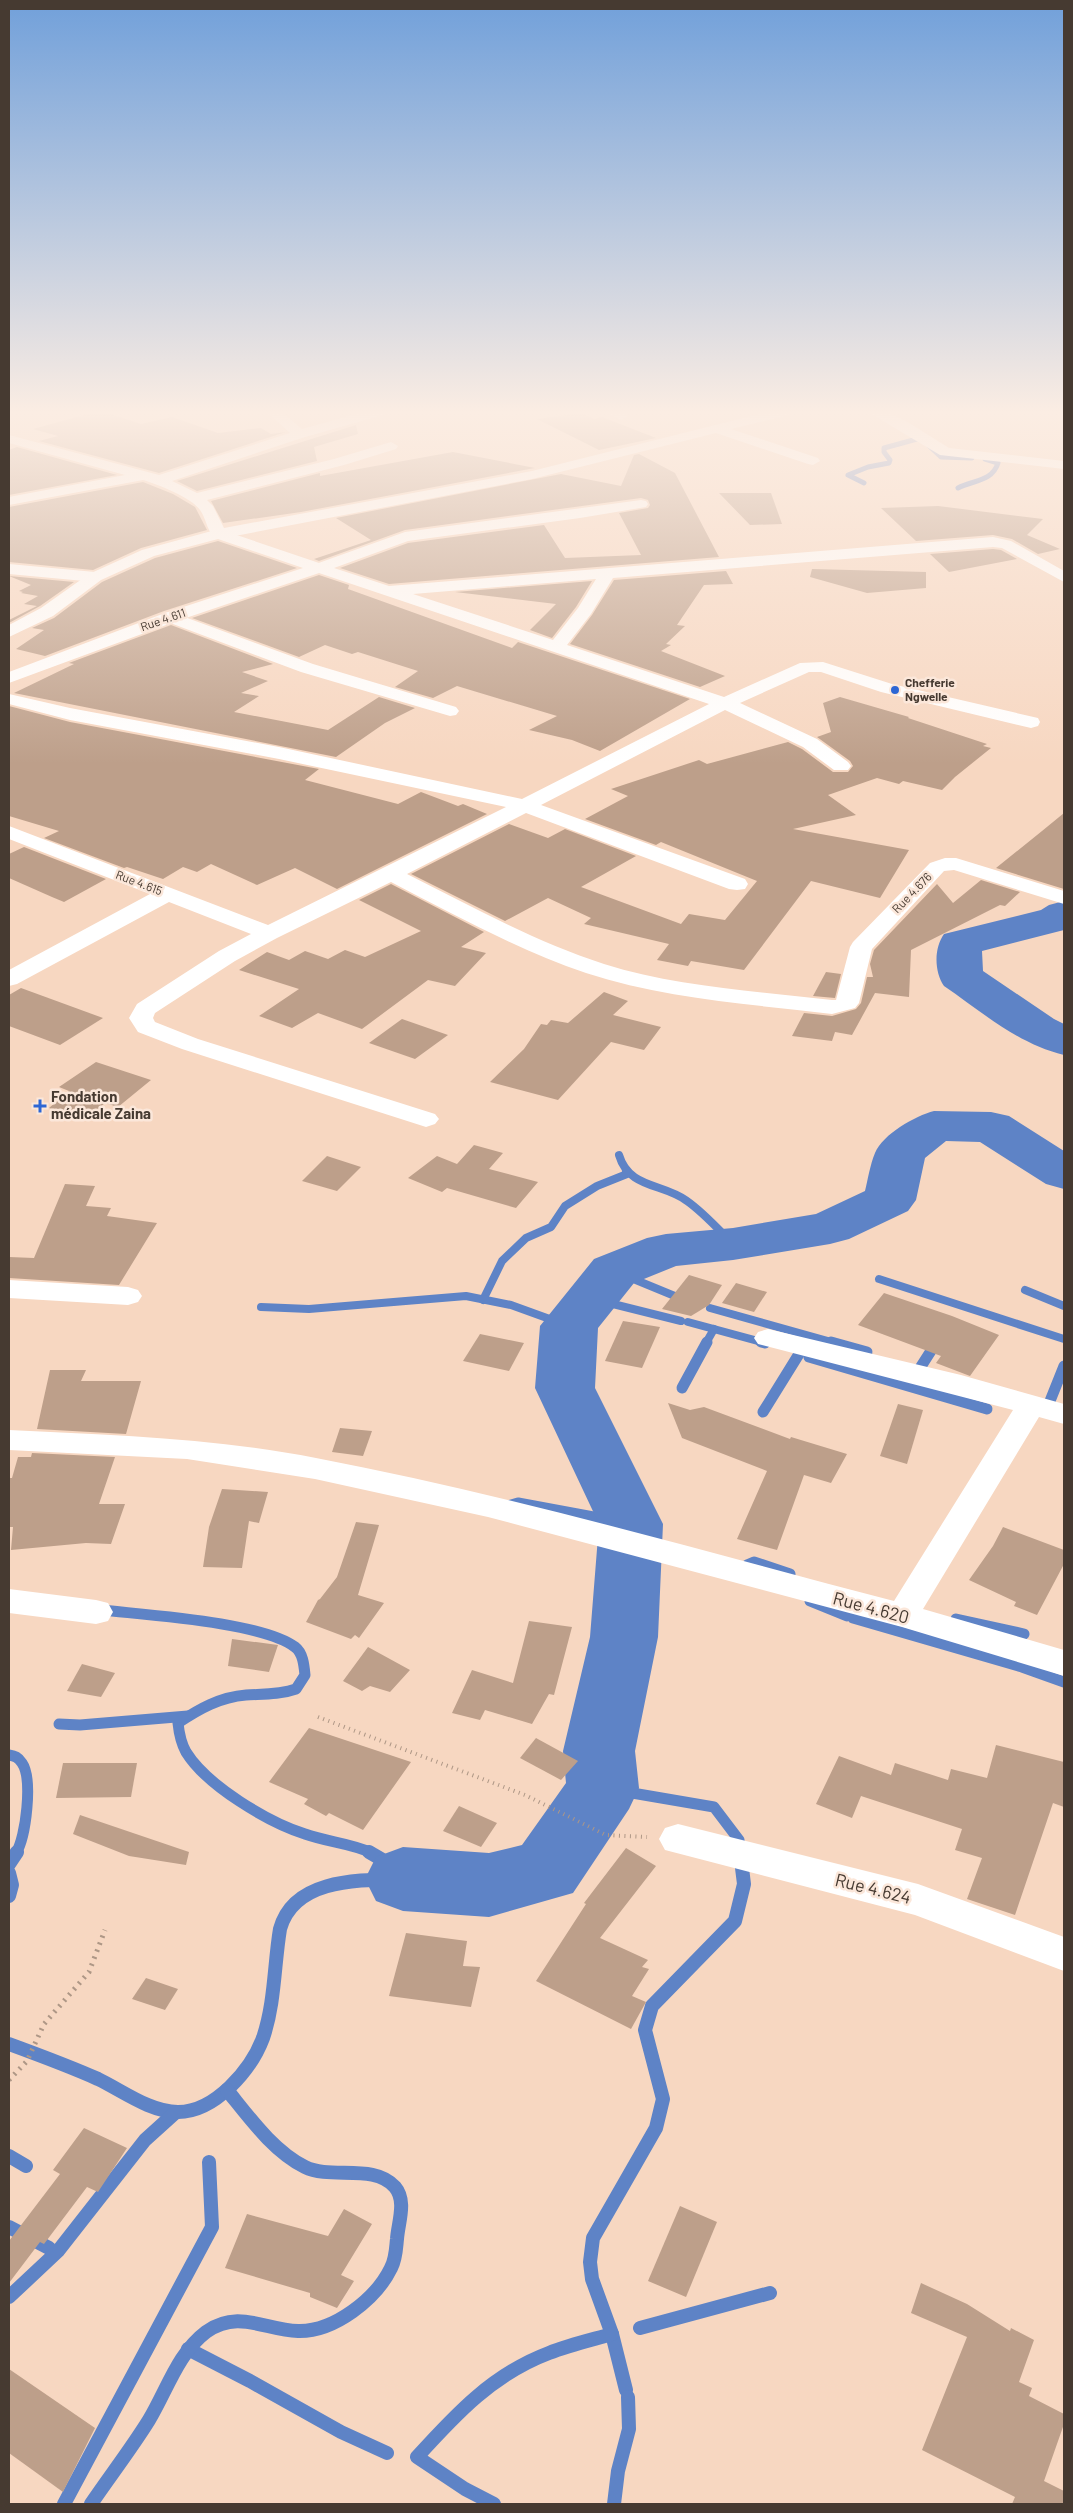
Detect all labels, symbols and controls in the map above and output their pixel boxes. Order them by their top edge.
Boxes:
street label: Rue 4.611 [138,605,187,633]
place label: Chefferie Ngwelle [905,675,955,703]
marker: Chefferie Ngwelle [889,684,901,696]
street label: Rue 4.615 [114,867,165,897]
street label: Rue 4.676 [889,869,934,915]
place label: Fondation médicale Zaina [51,1087,151,1122]
marker: Fondation médicale Zaina [33,1099,47,1113]
street label: Rue 4.620 [831,1586,912,1628]
street label: Rue 4.624 [833,1868,914,1908]

